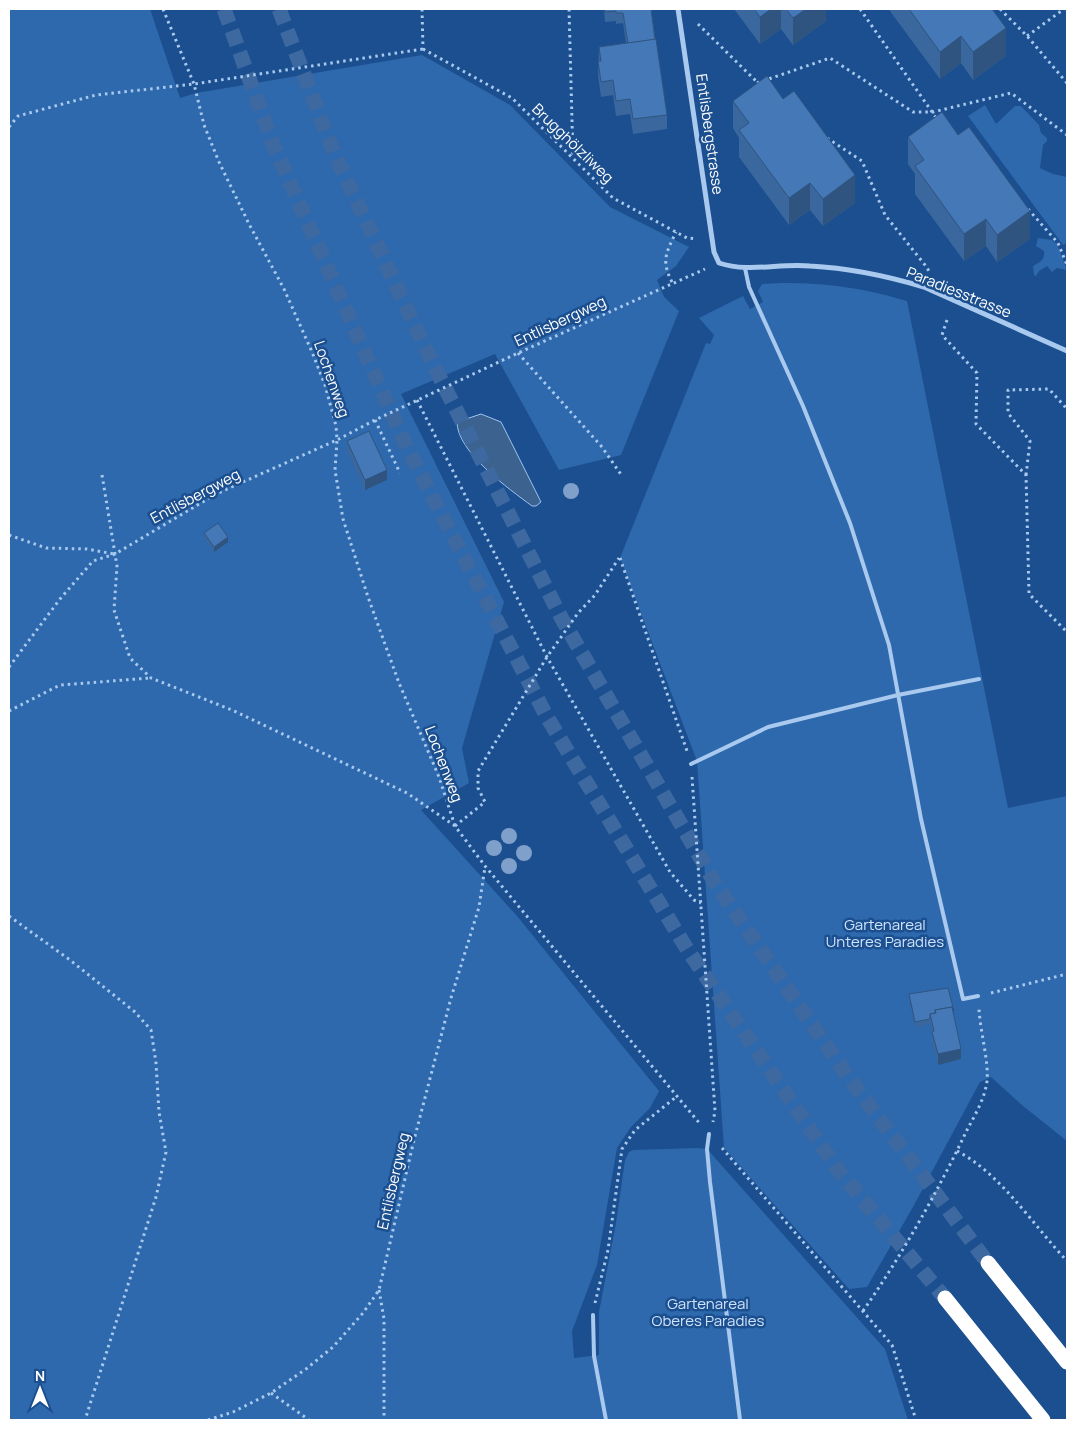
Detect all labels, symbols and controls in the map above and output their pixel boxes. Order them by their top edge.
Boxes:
street label: Entlisbergstrasse [691,72,729,196]
street label: Brugghölzliweg [527,98,619,188]
street label: Paradiesstrasse [903,261,1015,323]
street label: Entlisbergweg [511,291,609,351]
street label: Lochenweg [309,338,355,420]
street label: Entlisbergweg [146,464,244,528]
street label: Lochenweg [420,723,468,805]
park label: Gartenareal Unteres Paradies [826,914,944,952]
street label: Entlisbergweg [372,1130,414,1232]
park label: Gartenareal Oberes Paradies [652,1293,765,1331]
north arrow [15,1364,65,1414]
text: N [35,1366,45,1385]

